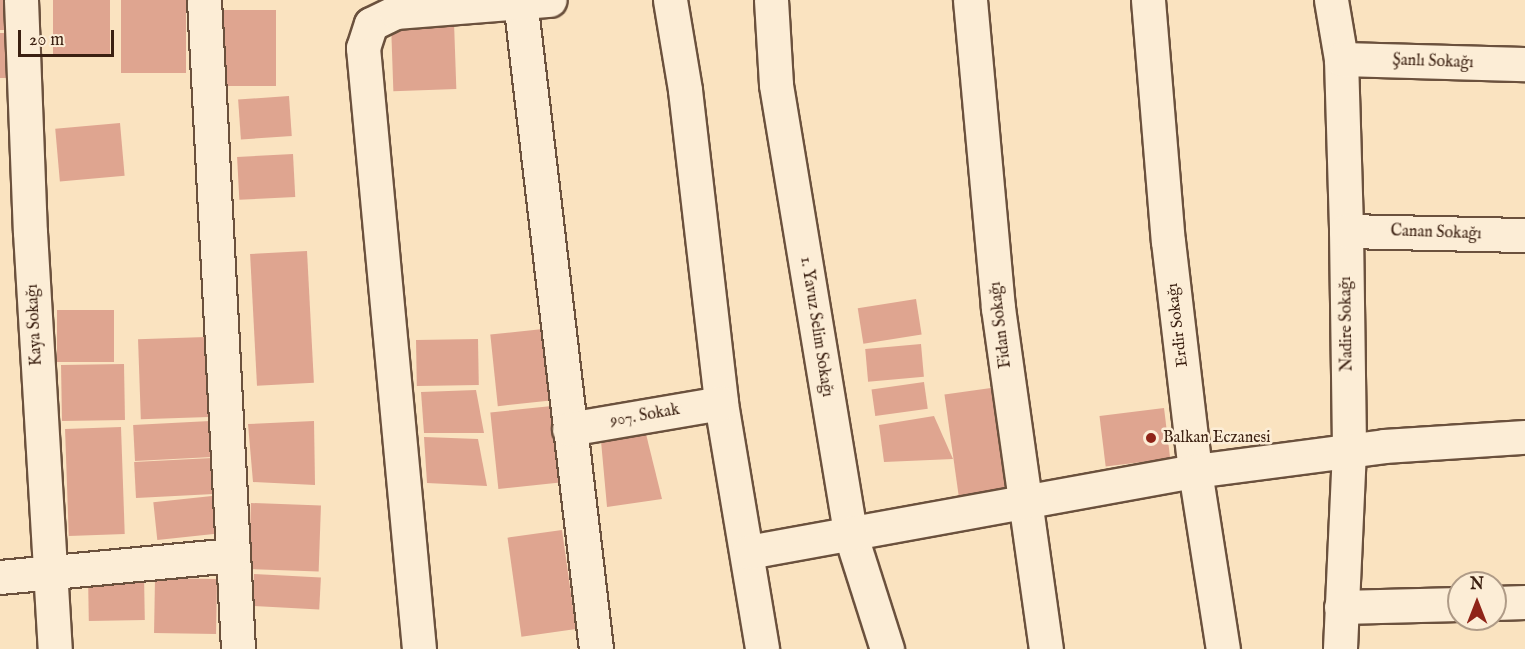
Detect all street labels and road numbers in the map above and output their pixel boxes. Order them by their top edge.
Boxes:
street label: Şanlı Sokağı [1392,51,1474,73]
street label: Canan Sokağı [1390,222,1482,244]
street label: 1. Yavuz Selim Sokağı [795,256,837,398]
street label: Nadire Sokağı [1337,276,1357,372]
street label: Fidan Sokağı [986,281,1016,369]
street label: Erdir Sokağı [1163,282,1193,368]
street label: Kaya Sokağı [23,284,47,366]
street label: 907. Sokak [609,400,681,432]

